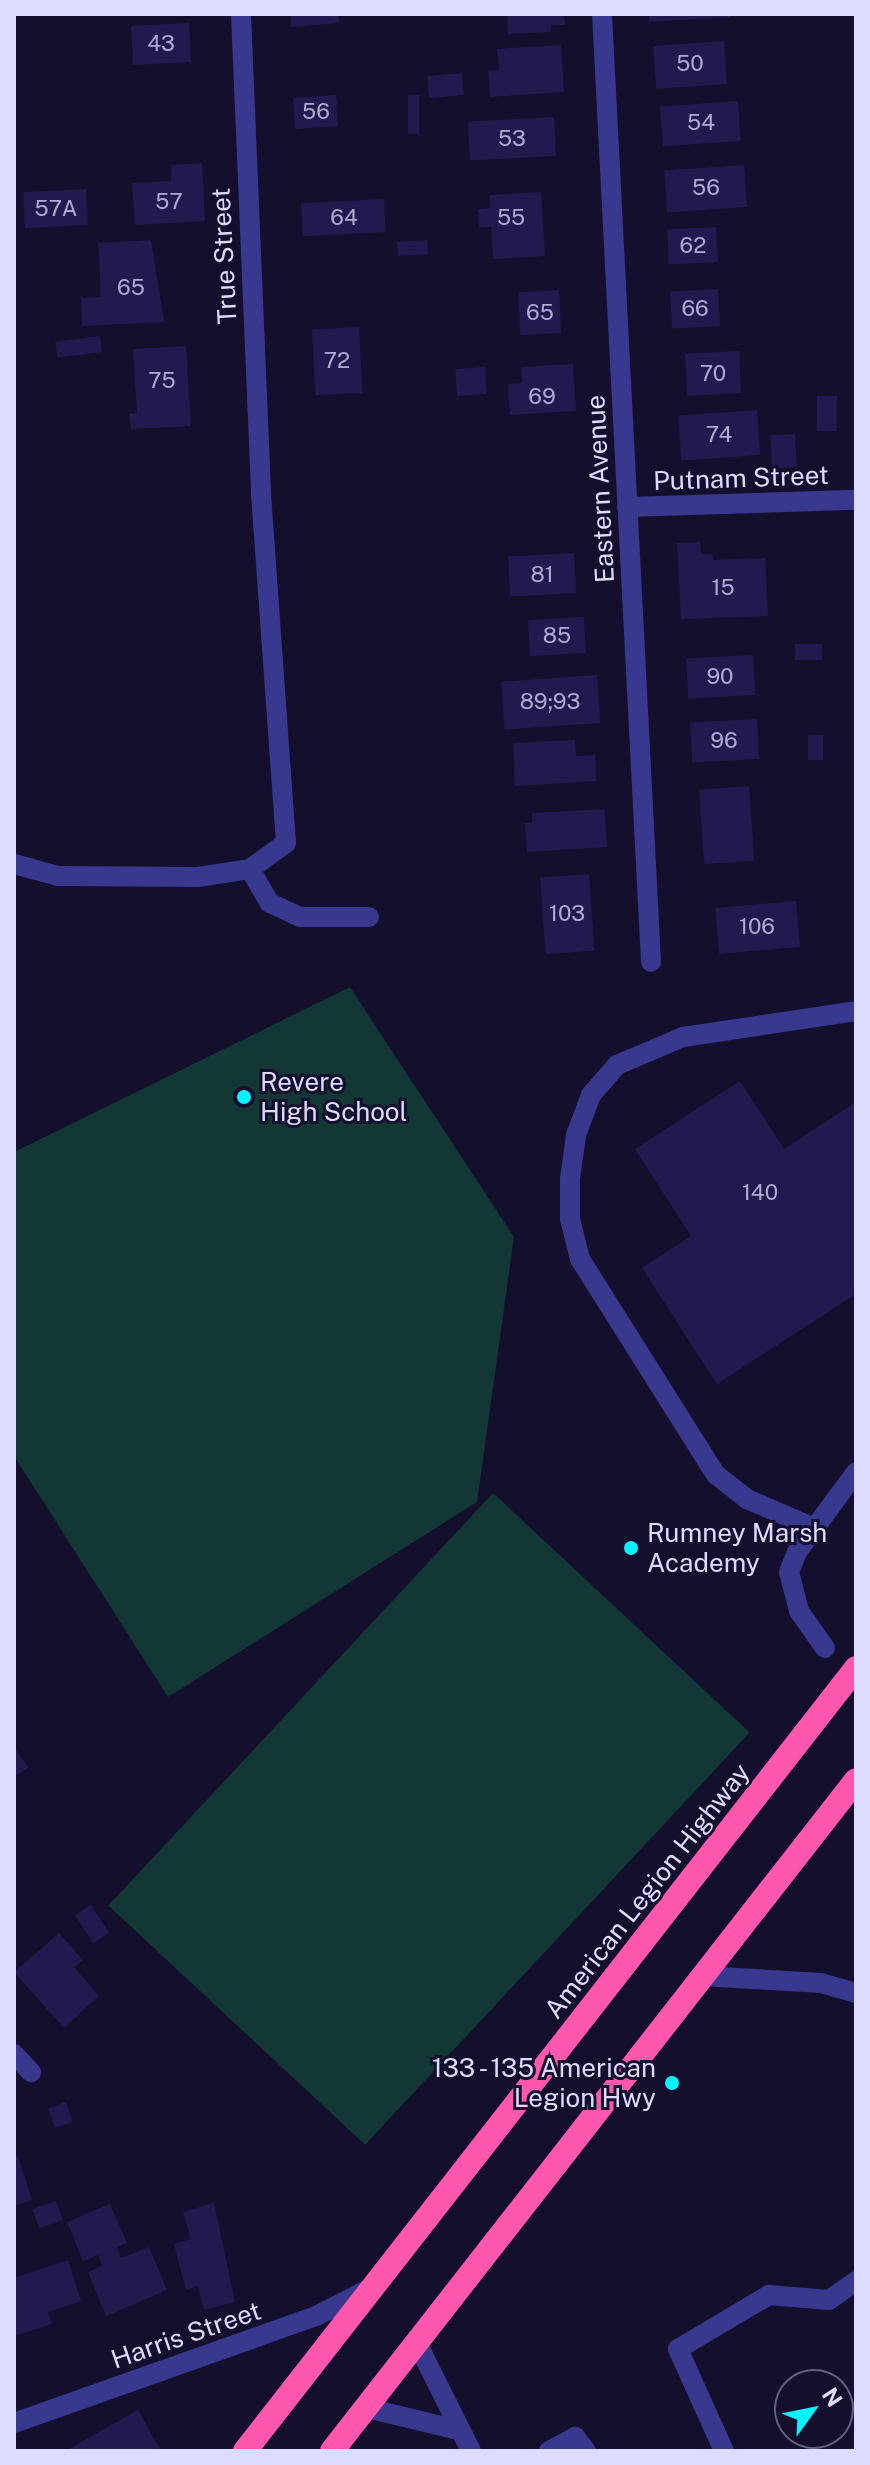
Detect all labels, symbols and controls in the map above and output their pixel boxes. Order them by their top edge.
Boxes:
house number: 43 [147,31,175,57]
house number: 50 [676,51,704,77]
house number: 56 [302,99,330,125]
house number: 54 [687,110,715,136]
house number: 53 [498,126,526,152]
house number: 56 [692,175,720,201]
street label: True Street [205,187,243,325]
house number: 57 [155,189,183,215]
house number: 57A [35,196,77,222]
house number: 64 [330,205,358,231]
house number: 55 [497,205,525,231]
house number: 62 [680,233,706,259]
house number: 65 [117,275,145,301]
house number: 66 [681,296,709,322]
house number: 65 [526,300,554,326]
house number: 72 [324,348,350,374]
house number: 70 [700,361,726,387]
house number: 75 [148,368,176,394]
house number: 69 [528,384,556,410]
street label: Eastern Avenue [579,394,621,584]
house number: 74 [706,422,732,448]
street label: Putnam Street [653,459,829,497]
house number: 81 [530,562,554,588]
house number: 15 [711,575,735,601]
house number: 85 [543,623,571,649]
house number: 90 [706,664,734,690]
house number: 89;93 [520,689,580,715]
house number: 96 [710,728,738,754]
house number: 103 [549,901,585,927]
house number: 106 [739,914,775,940]
place label: Revere High School [260,1066,407,1128]
marker: Revere High School [235,1088,253,1106]
house number: 140 [742,1180,778,1206]
place label: Rumney Marsh Academy [647,1517,827,1578]
marker: Rumney Marsh Academy [622,1539,640,1557]
street label: American Legion Highway [538,1757,756,2025]
place label: 133 - 135 American Legion Hwy [425,2052,656,2114]
marker: 133 - 135 American Legion Hwy [663,2074,681,2092]
street label: Harris Street [107,2295,265,2375]
north arrow [774,2369,854,2449]
text: N [817,2383,848,2411]

